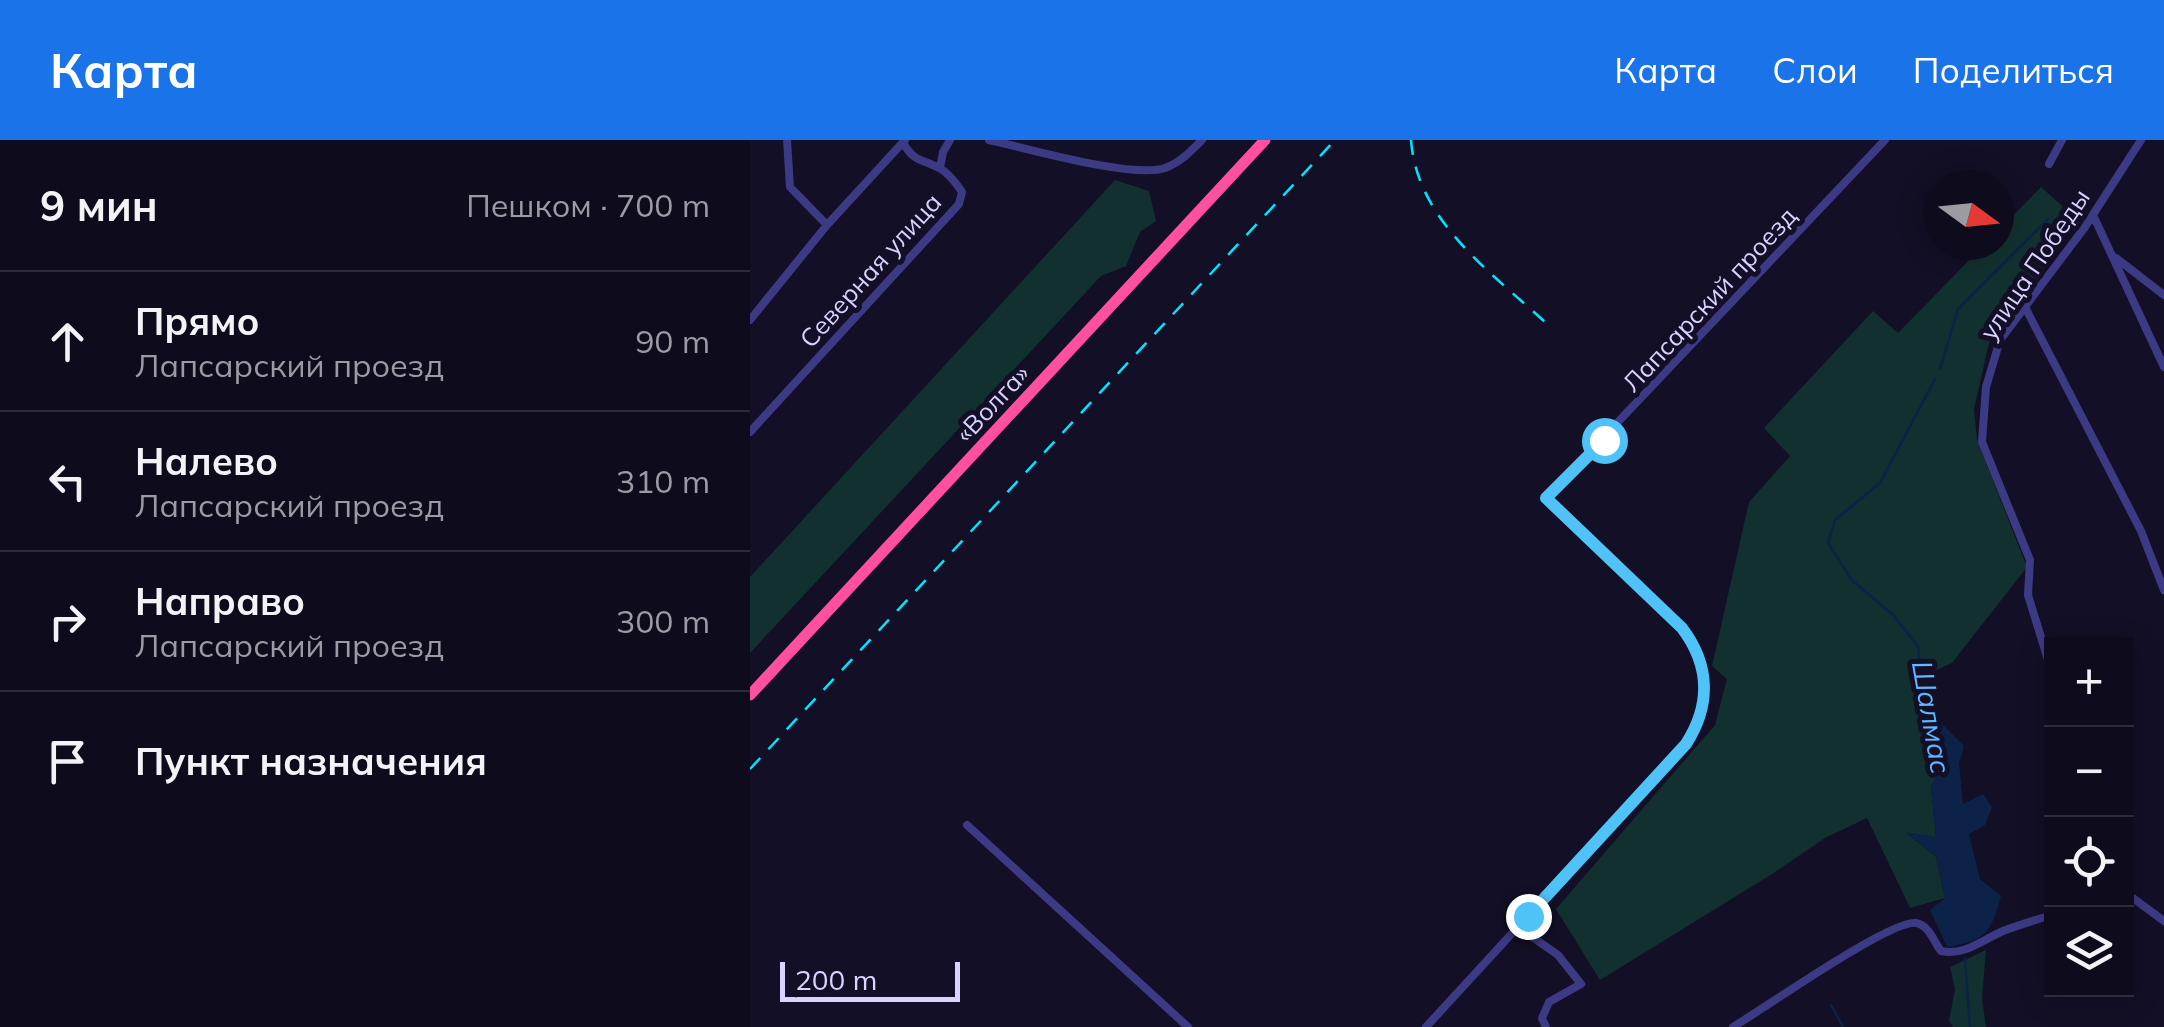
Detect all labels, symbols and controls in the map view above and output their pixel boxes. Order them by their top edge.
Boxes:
text: Карта [50,40,198,100]
text: Карта [1614,48,1717,92]
text: Слои [1772,48,1858,92]
text: Поделиться [1913,48,2114,92]
north arrow [1924,170,2014,260]
text: 9 мин [40,179,158,232]
street label: улица Победы [1972,183,2096,345]
text: Пешком · 700 m [466,185,710,225]
street label: Северная улица [793,186,947,354]
street label: Лапсарский проезд [1615,200,1803,398]
text: Прямо [135,297,260,345]
icon: ahead [40,314,95,369]
text: 90 m [635,321,710,361]
text: Лапсарский проезд [135,345,444,385]
street label: «Волга» [948,358,1036,448]
route start [1582,418,1628,464]
text: Налево [135,437,278,485]
icon: left [40,454,95,509]
text: 310 m [616,461,710,501]
text: Лапсарский проезд [135,485,444,525]
text: Направо [135,577,305,625]
icon: right [40,594,95,649]
text: 300 m [616,601,710,641]
text: Лапсарский проезд [135,625,444,665]
map controls [2044,637,2134,997]
button: + [2044,637,2134,727]
water label: Шалмас [1905,658,1959,776]
button: − [2044,727,2134,817]
icon: arrive [40,734,95,789]
text: Пункт назначения [135,737,487,785]
button: locate [2044,817,2134,907]
route end [1506,894,1552,940]
button: layers [2044,907,2134,997]
scale bar [780,957,960,1002]
text: 200 m [795,962,877,997]

